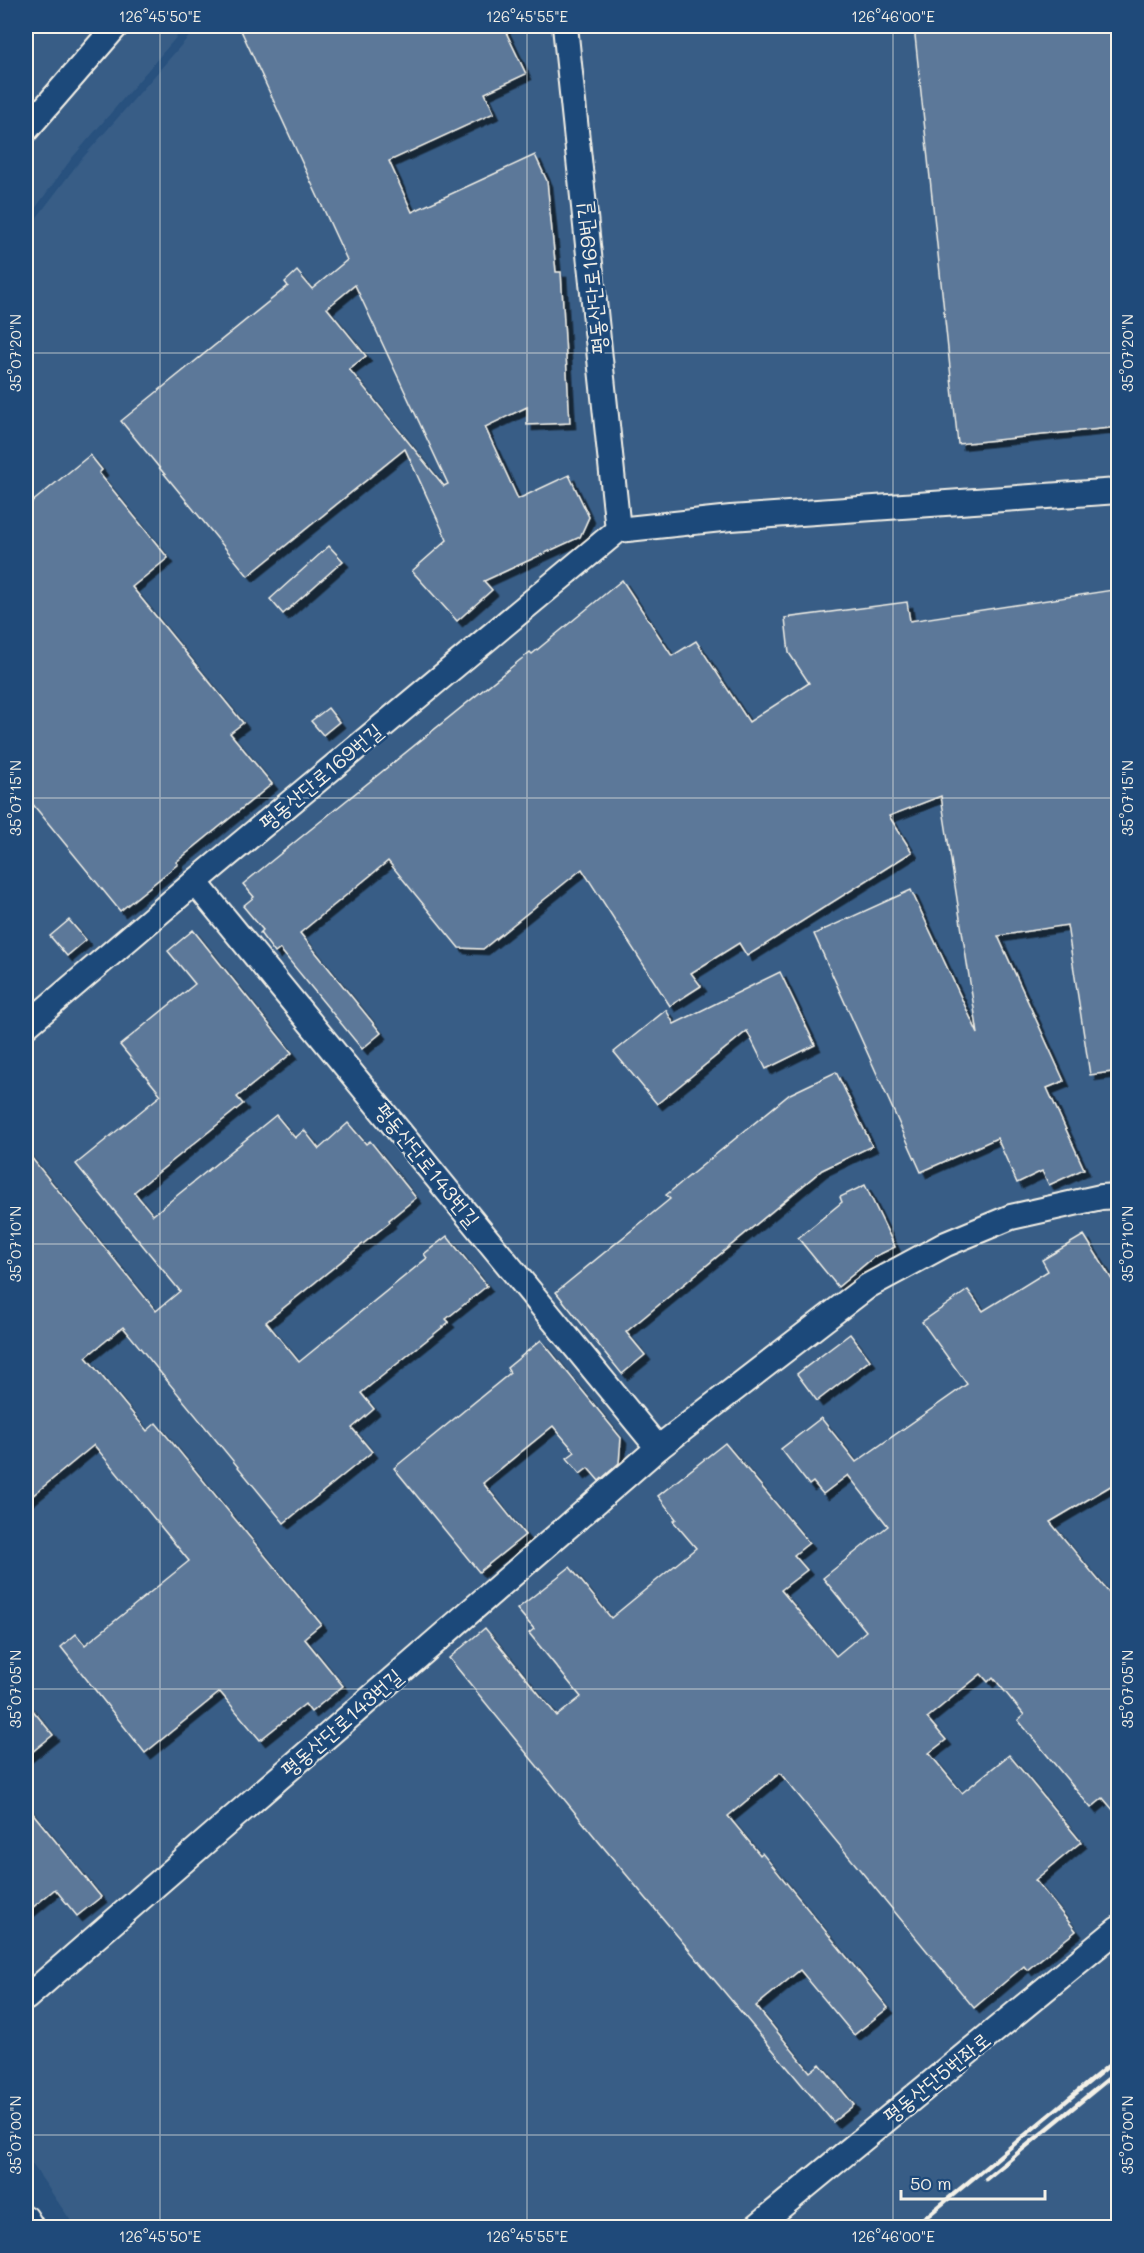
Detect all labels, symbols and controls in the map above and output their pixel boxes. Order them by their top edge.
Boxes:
text: 126°45'50"E [119,6,202,26]
text: 126°45'55"E [486,6,568,26]
text: 126°46'00"E [851,6,935,26]
street label: 평동산단로169번길 [569,201,612,356]
text: 35°07'20"N [5,314,25,392]
text: 35°07'20"N [1117,314,1137,392]
street label: 평동산단로169번길 [253,716,387,835]
text: 35°07'15"N [5,760,25,836]
text: 35°07'15"N [1117,760,1137,836]
street label: 평동산단로143번길 [370,1096,487,1232]
text: 35°07'10"N [5,1206,25,1282]
text: 35°07'10"N [1117,1206,1137,1282]
text: 35°07'05"N [5,1650,25,1728]
text: 35°07'05"N [1117,1650,1137,1728]
street label: 평동산단로143번길 [275,1662,407,1782]
street label: 평동산단5번좌로 [877,2025,995,2128]
text: 35°07'00"N [5,2095,25,2175]
text: 35°07'00"N [1117,2095,1137,2175]
scale bar [901,2163,1045,2201]
text: 50 m [910,2171,952,2195]
text: 126°45'50"E [119,2226,202,2246]
text: 126°45'55"E [486,2226,568,2246]
text: 126°46'00"E [851,2226,935,2246]

